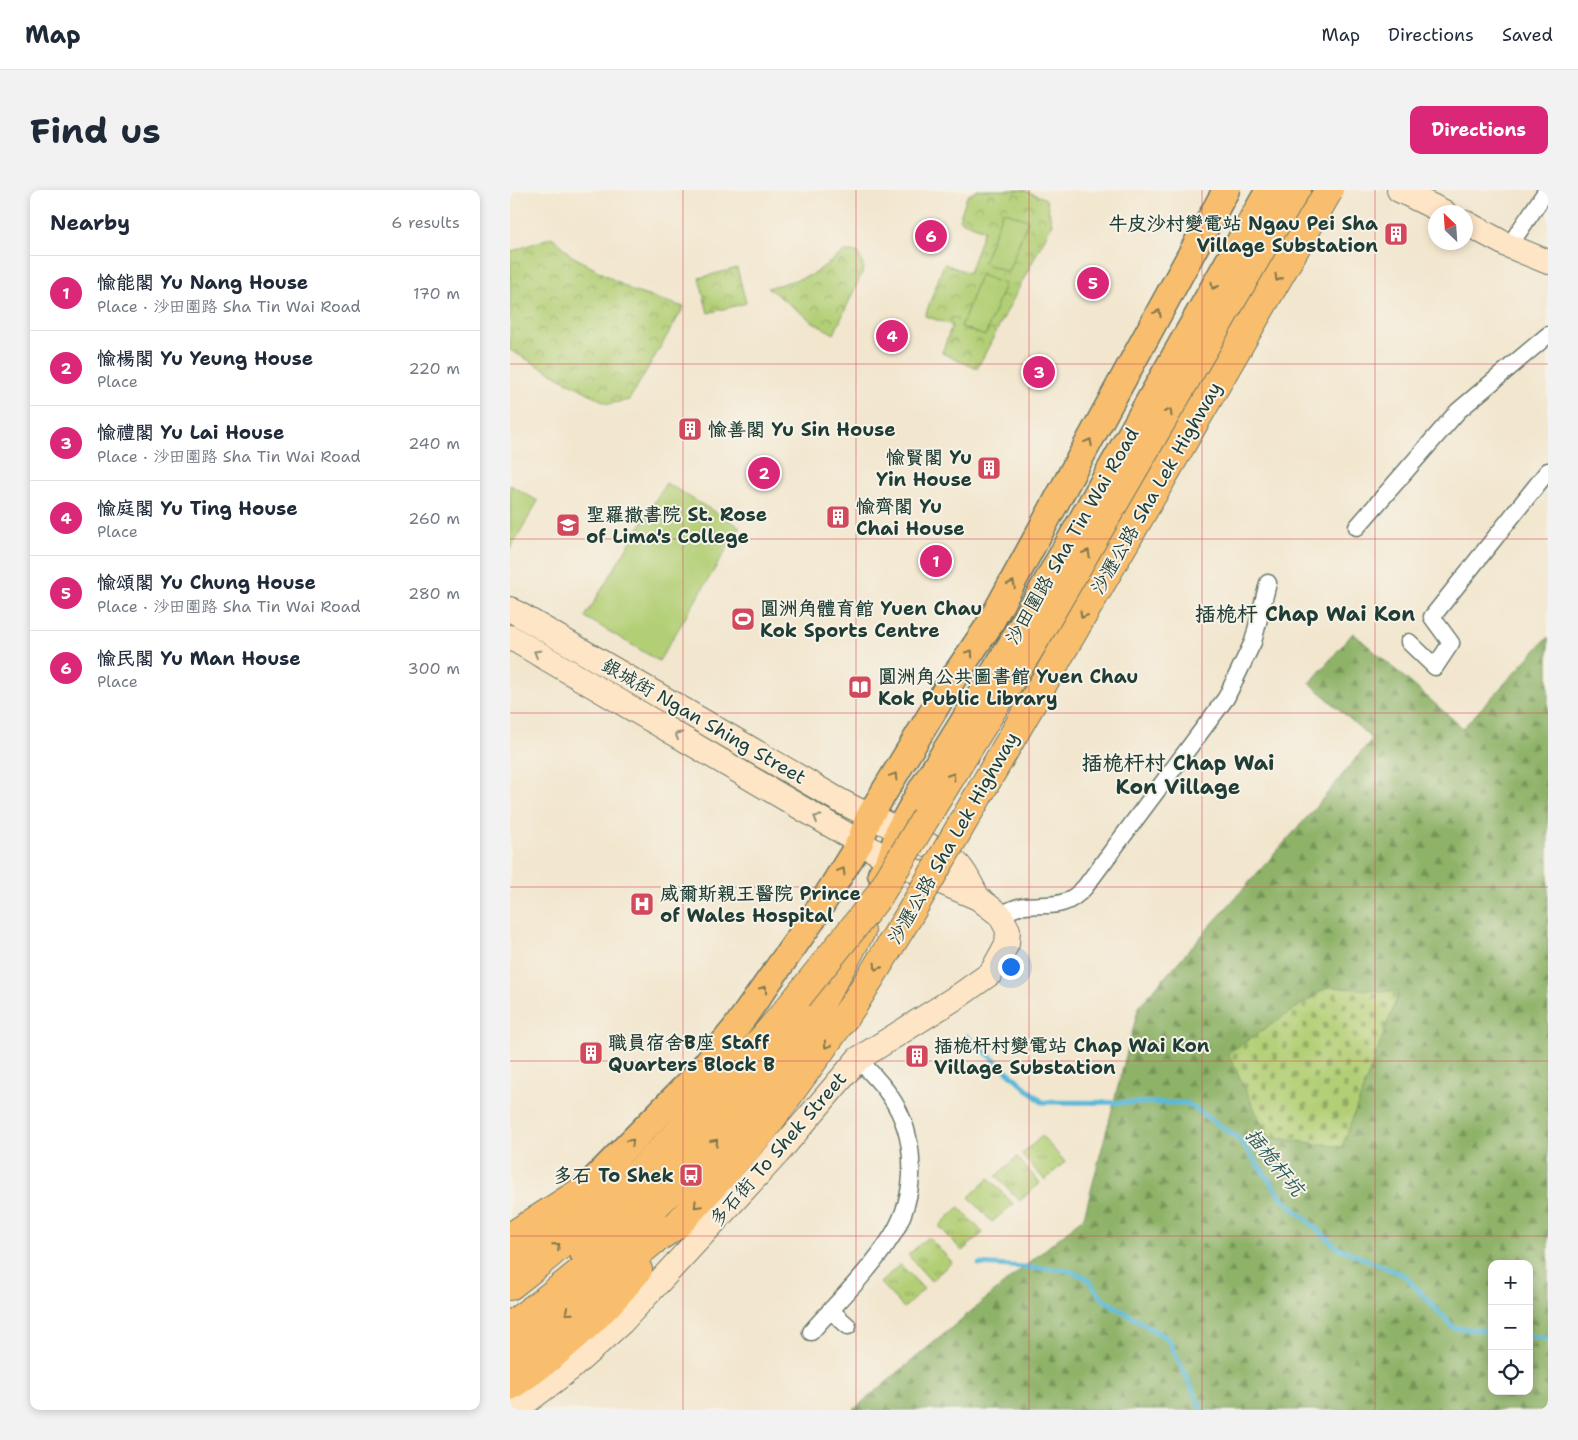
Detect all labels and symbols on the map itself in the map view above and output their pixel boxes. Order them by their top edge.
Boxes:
north arrow [1428,205,1473,250]
place label: 牛皮沙村變電站 Ngau Pei Sha Village Substation [1108,211,1378,258]
pin: 6 [915,217,947,255]
building icon: 牛皮沙村變電站 Ngau Pei Sha Village Substation [1383,221,1409,247]
pin: 5 [1077,264,1109,302]
one-way arrow [1274,272,1284,281]
one-way arrow [1211,280,1221,289]
one-way arrow [1152,310,1162,319]
pin: 4 [876,317,908,355]
pin: 3 [1023,353,1055,391]
street label: 沙瀝公路 Sha Lek Highway [1085,377,1227,599]
one-way arrow [1162,409,1172,418]
building icon: 愉善閣 Yu Sin House [677,416,703,442]
place label: 愉善閣 Yu Sin House [708,417,896,442]
street label: 沙田圍路 Sha Tin Wai Road [1000,423,1144,649]
one-way arrow [1083,438,1093,447]
place label: 愉賢閣 Yu Yin House [876,445,972,492]
pin: 2 [748,454,780,492]
building icon: 愉賢閣 Yu Yin House [976,455,1002,481]
place label: 愉齊閣 Yu Chai House [856,494,965,541]
place label: 聖羅撒書院 St. Rose of Lima's College [586,502,767,549]
building icon: 愉齊閣 Yu Chai House [825,504,851,530]
school or university icon: 聖羅撒書院 St. Rose of Lima's College [555,512,581,538]
pin: 1 [920,542,952,580]
one-way arrow [1081,549,1091,558]
one-way arrow [1005,581,1015,590]
place label: 圓洲角體育館 Yuen Chau Kok Sports Centre [760,596,982,643]
district label: 插桅杆 Chap Wai Kon [1195,600,1415,628]
sports icon: 圓洲角體育館 Yuen Chau Kok Sports Centre [730,606,756,632]
one-way arrow [1079,610,1089,619]
one-way arrow [534,650,543,660]
one-way arrow [964,650,973,659]
street label: 銀城街 Ngan Shing Street [597,652,811,790]
place label: 圓洲角公共圖書館 Yuen Chau Kok Public Library [878,664,1138,711]
library icon: 圓洲角公共圖書館 Yuen Chau Kok Public Library [847,674,873,700]
street label: 沙瀝公路 Sha Lek Highway [882,727,1024,949]
one-way arrow [674,731,683,741]
district label: 插桅杆村 Chap Wai Kon Village [1082,749,1274,801]
one-way arrow [888,772,898,781]
one-way arrow [945,772,955,781]
one-way arrow [814,815,823,824]
one-way arrow [836,867,846,876]
place label: 威爾斯親王醫院 Prince of Wales Hospital [660,881,861,928]
hospital icon: 威爾斯親王醫院 Prince of Wales Hospital [629,891,655,917]
your location [998,954,1024,980]
one-way arrow [874,962,884,971]
one-way arrow [758,986,767,995]
place label: 職員宿舍B座 Staff Quarters Block B [608,1030,775,1077]
place label: 插桅杆村變電站 Chap Wai Kon Village Substation [934,1033,1210,1080]
one-way arrow [824,1039,833,1048]
building icon: 職員宿舍B座 Staff Quarters Block B [578,1040,604,1066]
building icon: 插桅杆村變電站 Chap Wai Kon Village Substation [904,1043,930,1069]
street label: 多石街 To Shek Street [704,1067,852,1231]
water label: 插桅杆坑 [1240,1123,1312,1203]
one-way arrow [625,1139,634,1148]
one-way arrow [709,1139,718,1148]
bus stop icon: 多石 To Shek [678,1162,704,1188]
place label: 多石 To Shek [554,1163,674,1188]
one-way arrow [694,1199,703,1208]
one-way arrow [551,1244,560,1252]
one-way arrow [565,1307,574,1316]

